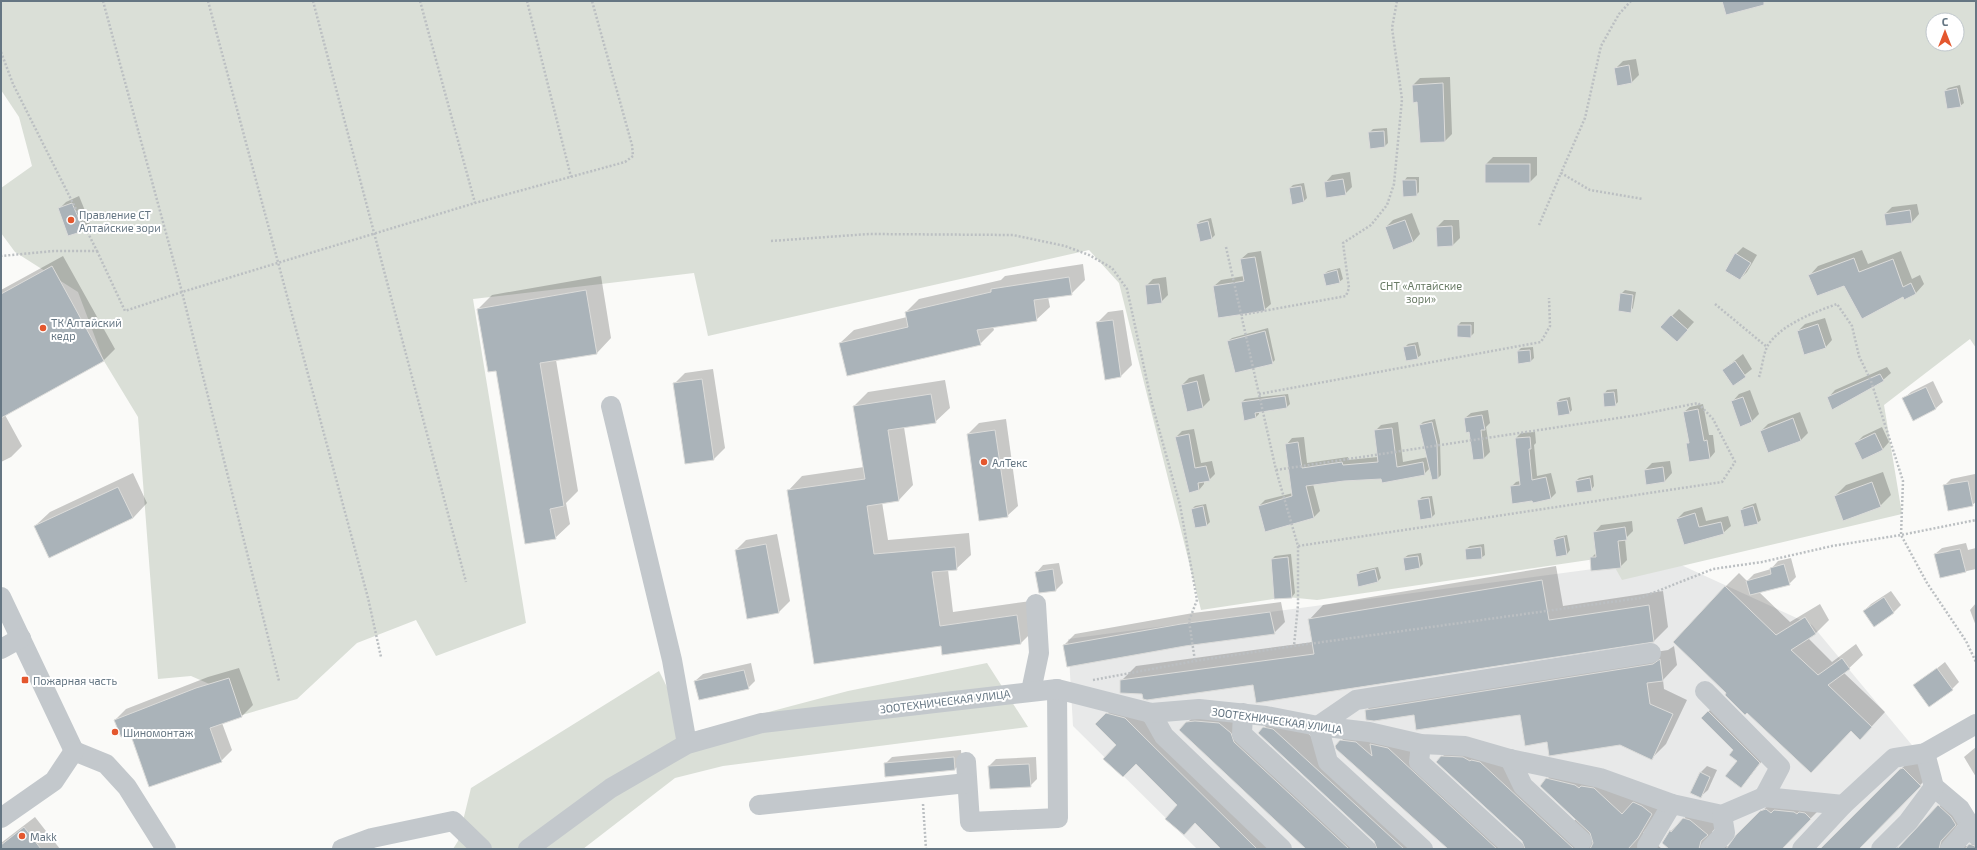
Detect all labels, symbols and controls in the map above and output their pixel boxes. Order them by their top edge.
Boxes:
north arrow [1925,12,1965,52]
text: С [1942,15,1949,28]
place label: Правление СТ Алтайские зори [79,208,161,234]
marker: Правление СТ Алтайские зори [66,215,76,225]
park label: СНТ «Алтайские зори» [1380,279,1462,305]
place label: ТК Алтайский кедр [51,316,122,342]
marker: ТК Алтайский кедр [38,323,48,333]
place label: АлТекс [992,456,1027,469]
marker: АлТекс [979,457,989,467]
place label: Пожарная часть [33,674,117,687]
marker: Пожарная часть [20,675,30,685]
street label: ЗООТЕХНИЧЕСКАЯ УЛИЦА [879,687,1011,715]
street label: ЗООТЕХНИЧЕСКАЯ УЛИЦА [1211,704,1343,736]
place label: Шиномонтаж [123,726,194,739]
marker: Шиномонтаж [110,727,120,737]
place label: Makk [30,830,57,843]
marker: Makk [17,831,27,841]

